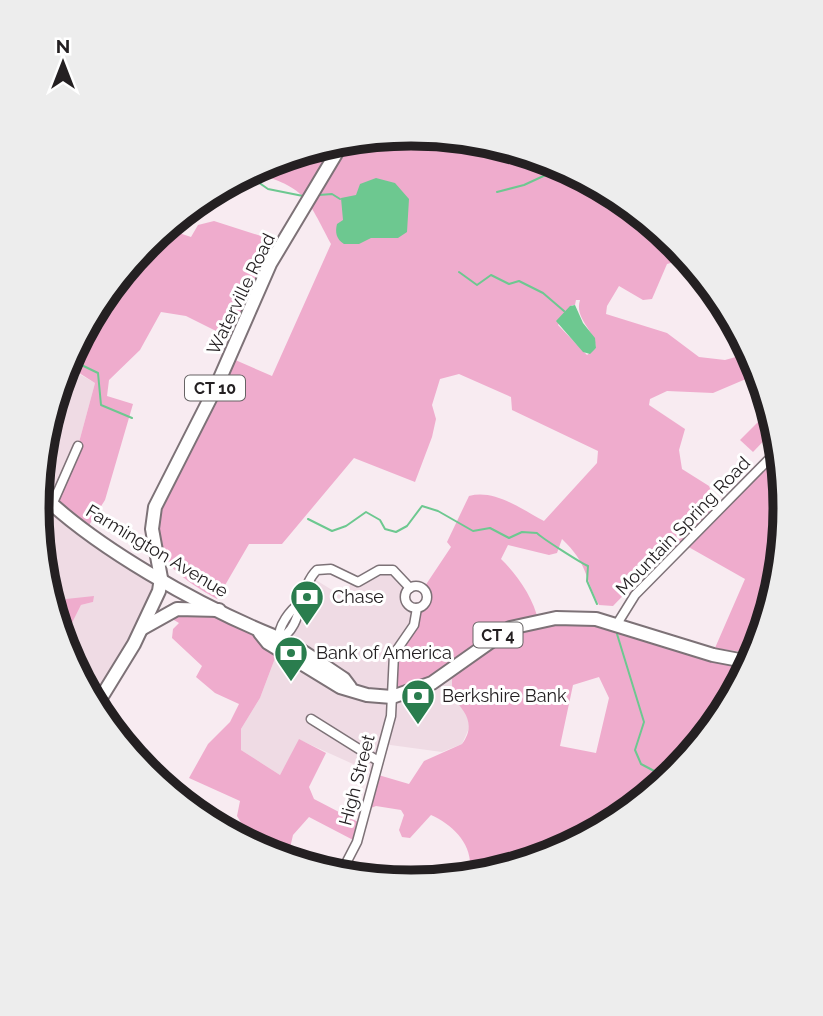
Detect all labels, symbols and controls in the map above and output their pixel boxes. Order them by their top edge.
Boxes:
north arrow [28,28,98,98]
text: N [56,35,70,57]
street label: Waterville Road [202,230,279,358]
road number: CT 10 [185,376,245,400]
street label: Mountain Spring Road [611,452,754,599]
street label: Farmington Avenue [82,500,232,601]
bank icon: Chase [288,578,326,627]
place label: Chase [332,586,384,607]
road number: CT 4 [474,622,522,648]
bank icon: Bank of America [272,634,310,683]
place label: Bank of America [316,642,452,663]
bank icon: Berkshire Bank [399,677,437,726]
place label: Berkshire Bank [442,685,567,706]
street label: High Street [334,732,379,828]

